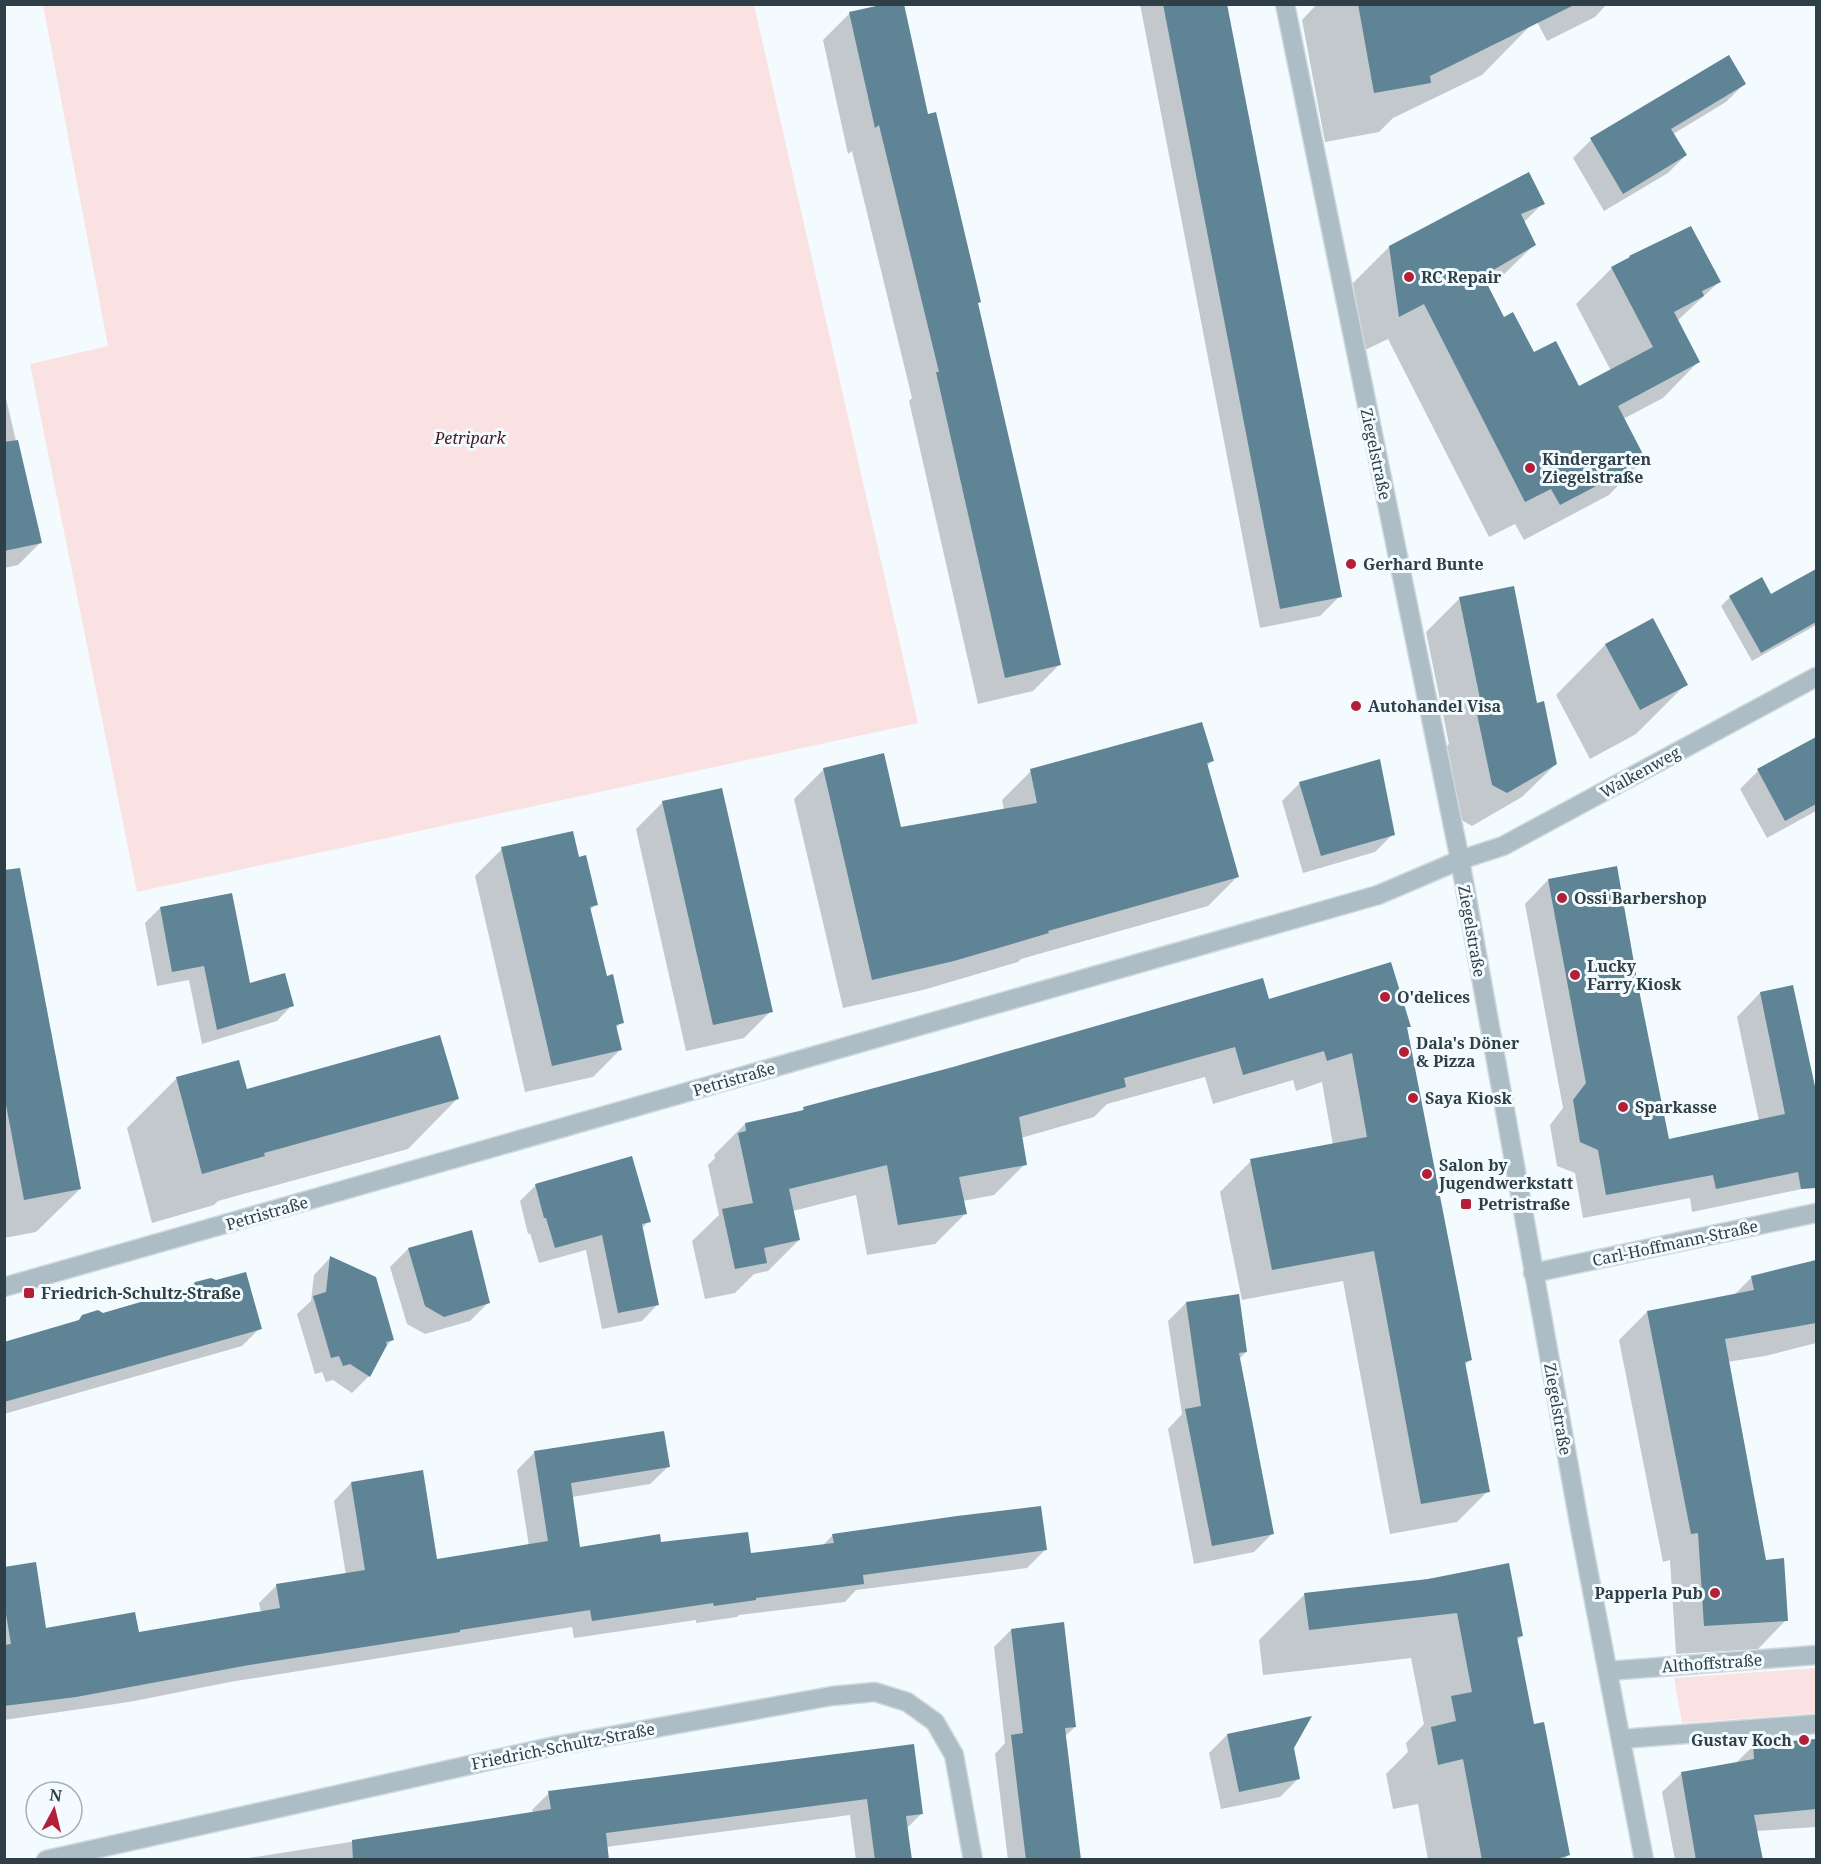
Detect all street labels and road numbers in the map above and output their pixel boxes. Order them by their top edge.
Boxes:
street label: Ziegelstraße [1356,406,1396,502]
street label: Walkenweg [1596,741,1684,803]
street label: Ziegelstraße [1453,883,1491,979]
street label: Petristraße [690,1057,778,1101]
street label: Petristraße [223,1191,311,1235]
street label: Carl-Hoffmann-Straße [1590,1215,1760,1271]
street label: Ziegelstraße [1539,1361,1577,1457]
street label: Althoffstraße [1661,1649,1763,1677]
street label: Friedrich-Schultz-Straße [469,1717,657,1775]

